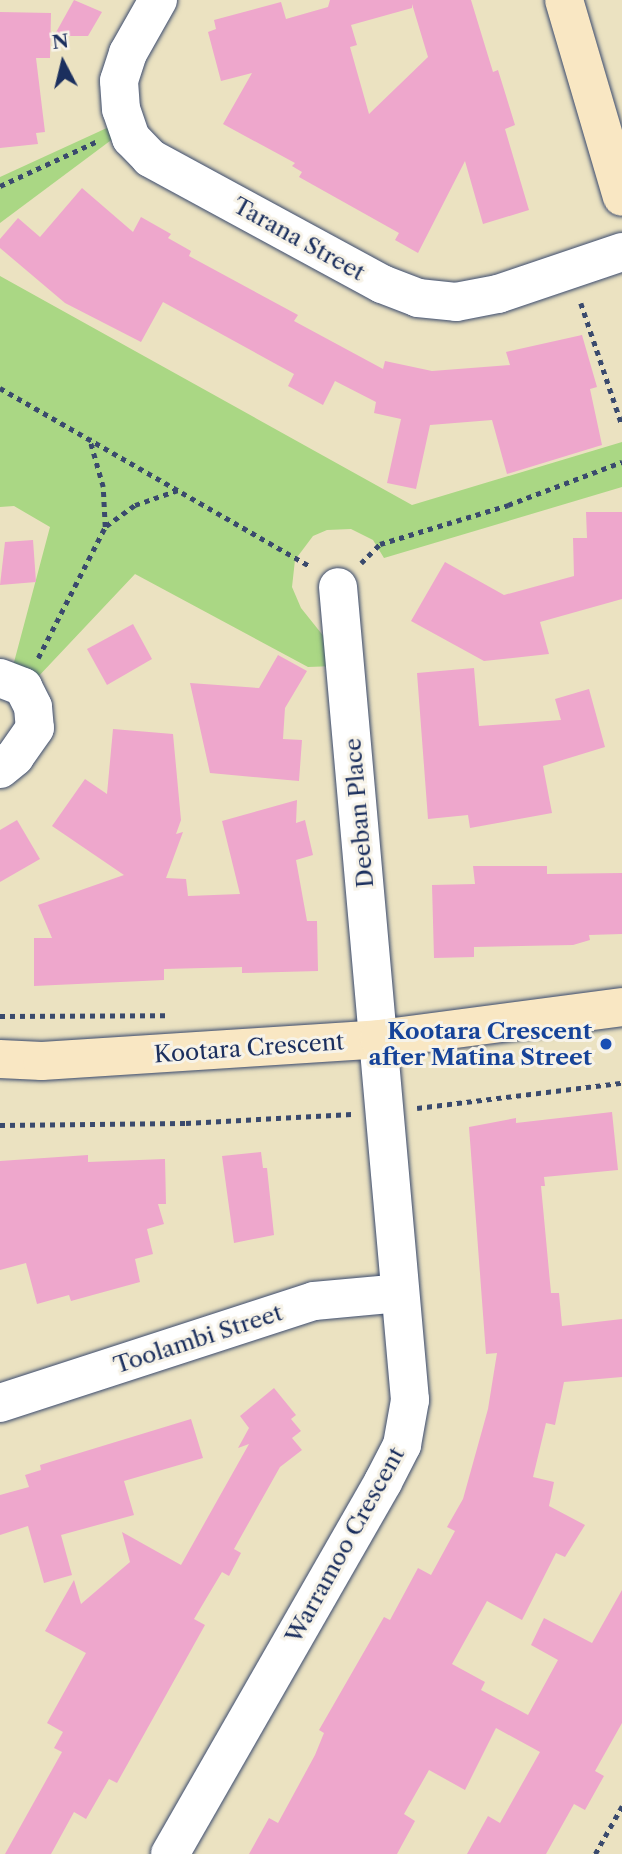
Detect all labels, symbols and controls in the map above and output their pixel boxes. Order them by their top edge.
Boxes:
north arrow [28,28,98,98]
text: N [51,29,70,54]
street label: Tarana Street [228,191,370,287]
street label: Deeban Place [339,737,379,889]
place label: Kootara Crescent after Matina Street [368,1017,592,1071]
street label: Kootara Crescent [153,1028,345,1068]
marker: Kootara Crescent after Matina Street [598,1036,614,1052]
street label: Toolambi Street [110,1299,286,1379]
street label: Warramoo Crescent [280,1442,410,1648]

